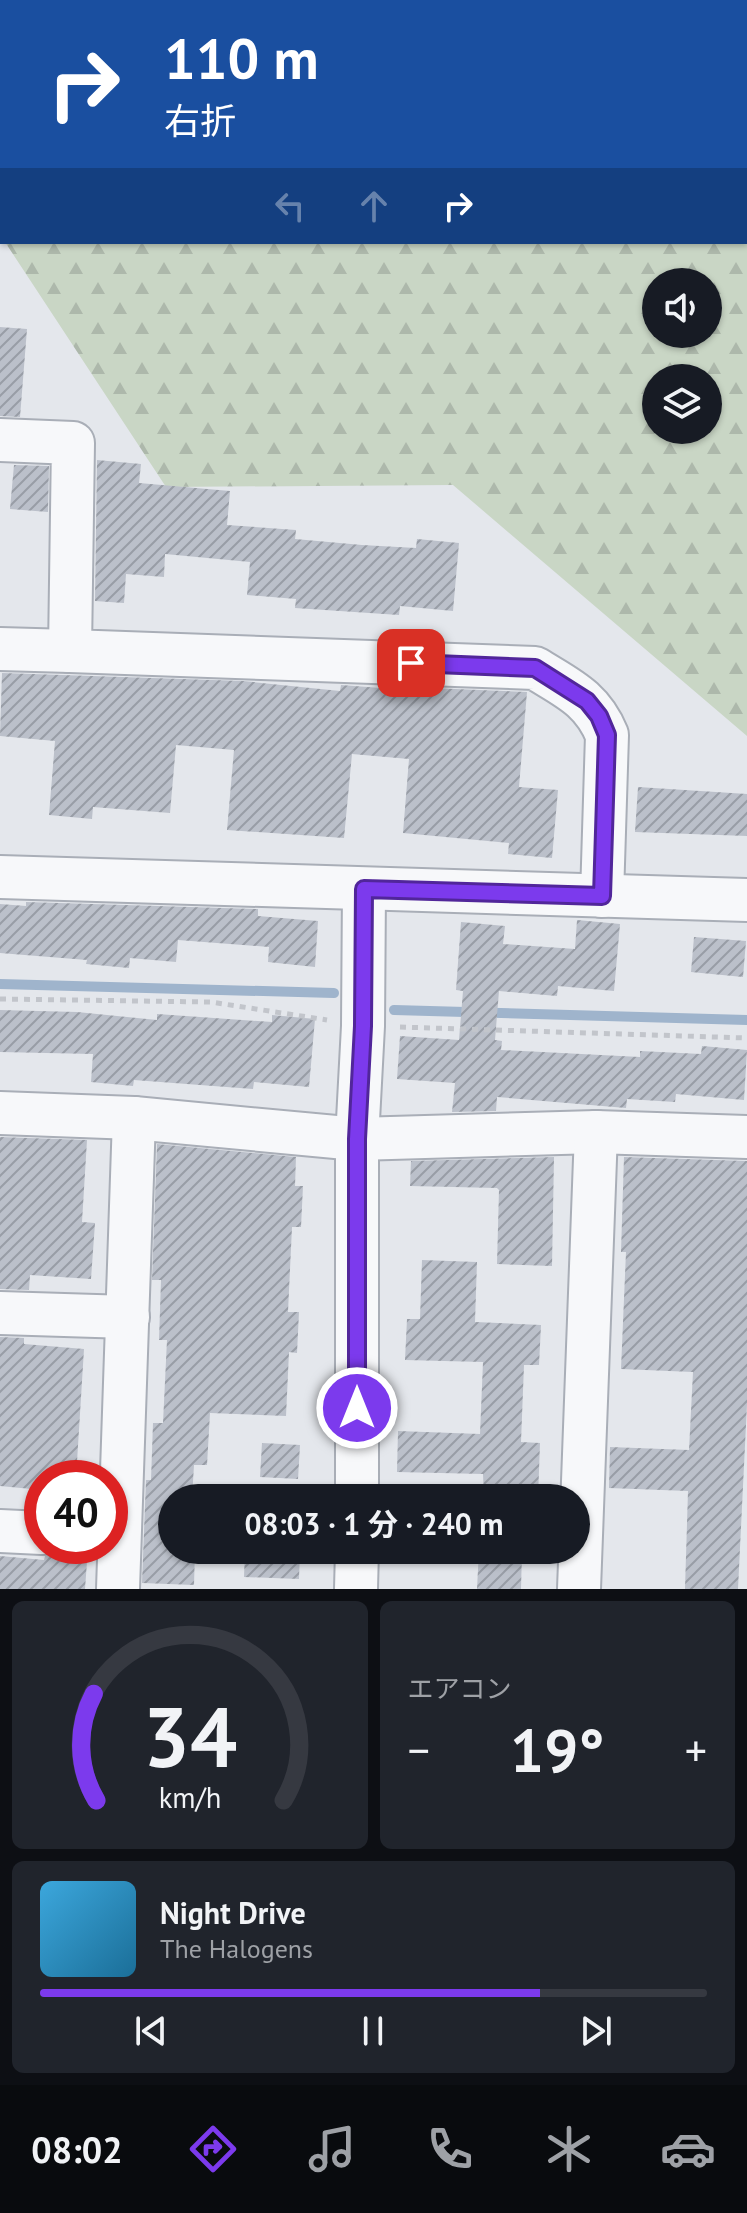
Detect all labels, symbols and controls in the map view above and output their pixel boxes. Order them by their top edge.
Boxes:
text: 110 m [164,22,319,94]
icon: right [32,32,136,136]
text: 右折 [164,97,236,144]
icon: left [268,184,312,228]
icon: ahead [352,184,396,228]
icon: right [436,184,480,228]
map controls [642,268,722,444]
button: sound [642,268,722,348]
button: layers [642,364,722,444]
pin [377,629,445,697]
icon: arrive [389,641,433,685]
position arrow [315,1366,399,1450]
speed limit sign: 40 [24,1460,128,1564]
text: 08:03 · 1 分 · 240 m [244,1504,504,1543]
text: エアコン [408,1672,512,1705]
text: 34 [143,1682,237,1790]
text: 19° [510,1711,604,1789]
text: − [408,1721,430,1778]
text: + [685,1721,707,1778]
text: km/h [158,1779,221,1816]
text: Night Drive [160,1893,306,1932]
text: The Halogens [160,1932,313,1965]
icon: previous [129,2009,173,2053]
icon: pause [351,2009,395,2053]
icon: next [574,2009,618,2053]
icon: directions [185,2121,241,2177]
icon: music [304,2121,360,2177]
icon: phone [422,2121,478,2177]
icon: climate [541,2121,597,2177]
icon: car [660,2121,716,2177]
text: 08:02 [31,2126,123,2173]

